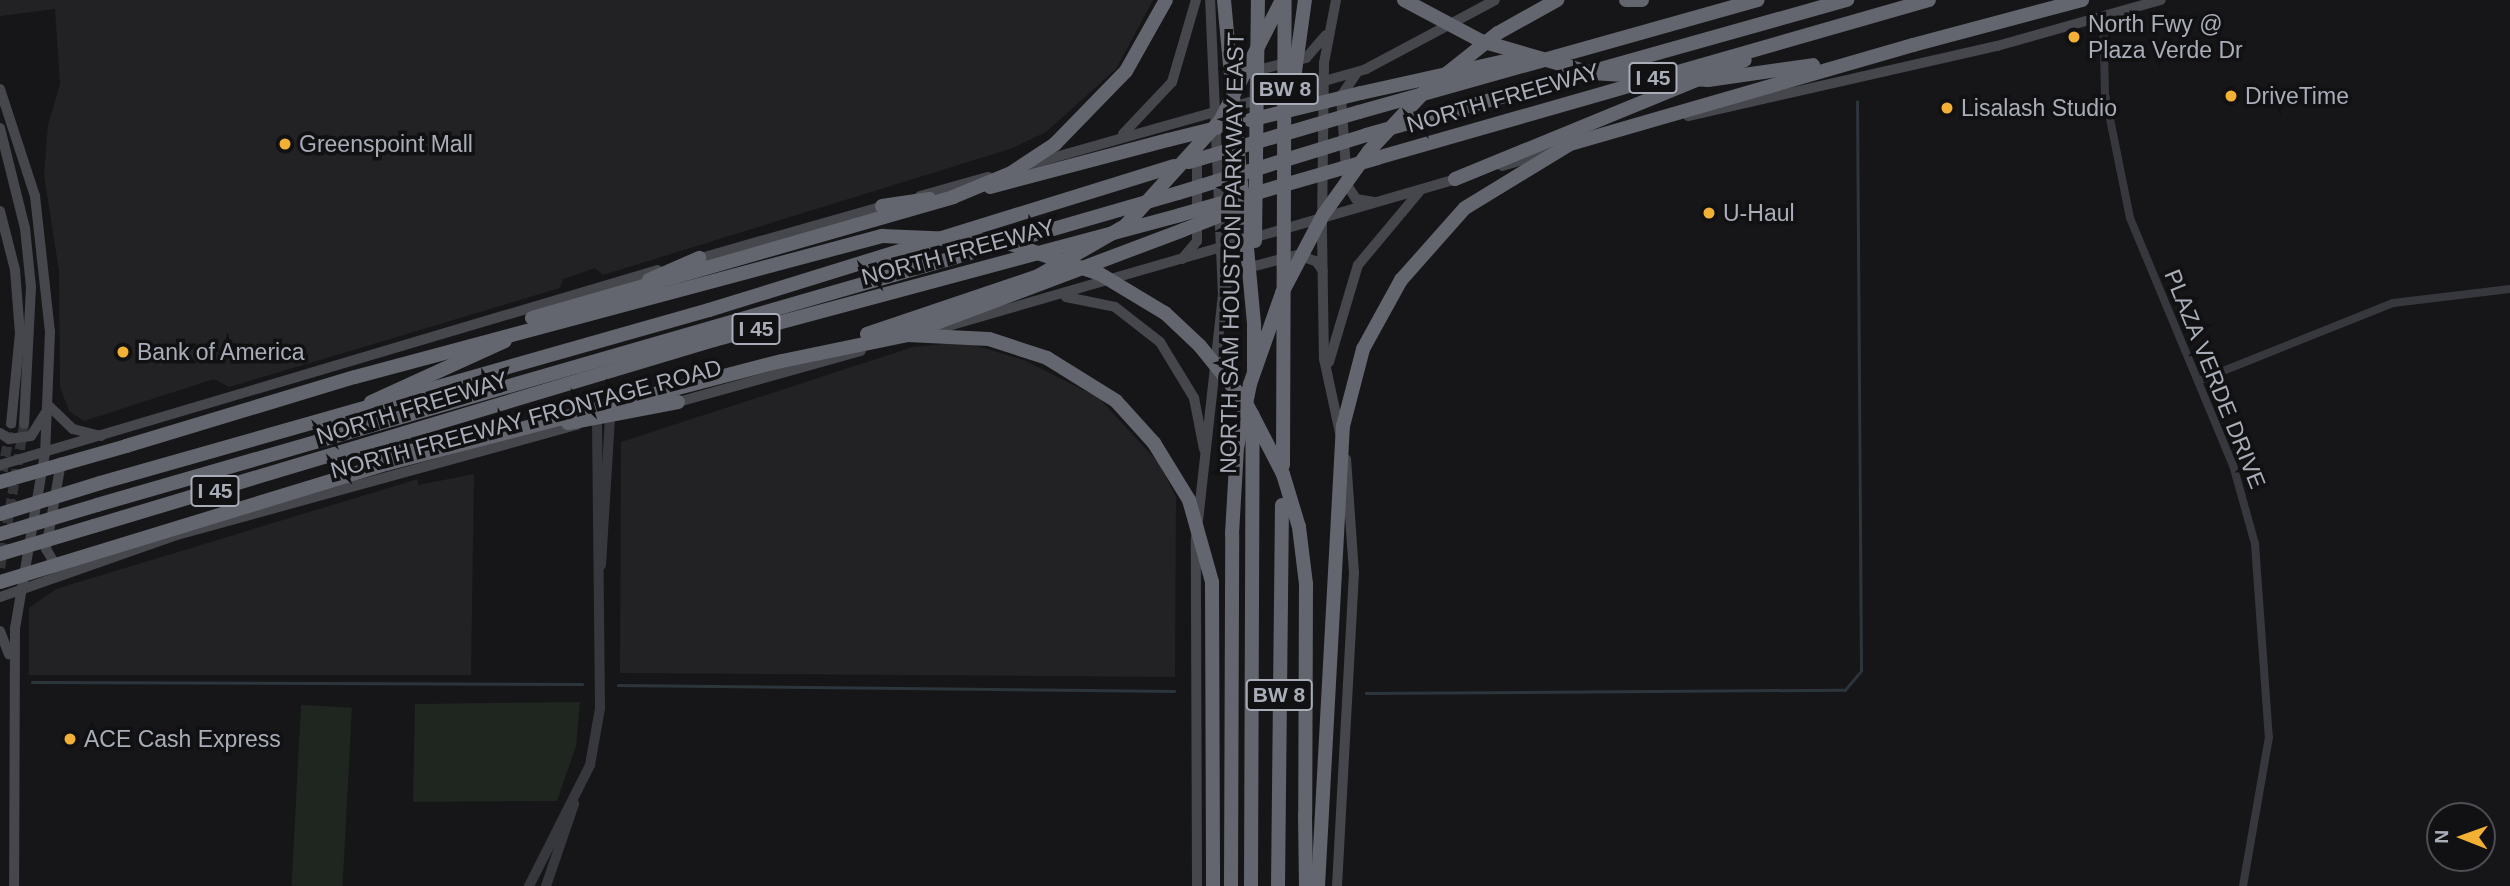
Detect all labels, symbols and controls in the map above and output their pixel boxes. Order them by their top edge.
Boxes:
place label: North Fwy @ Plaza Verde Dr [2088,10,2243,64]
marker: North Fwy @ Plaza Verde Dr [2066,29,2082,45]
street label: NORTH SAM HOUSTON PARKWAY EAST [1214,32,1250,474]
street label: NORTH FREEWAY [1404,57,1602,139]
road number: I 45 [1627,60,1679,96]
road number: BW 8 [1252,72,1318,106]
place label: DriveTime [2245,82,2349,110]
marker: DriveTime [2223,88,2239,104]
place label: Lisalash Studio [1961,94,2117,122]
marker: Lisalash Studio [1939,100,1955,116]
place label: Greenspoint Mall [299,130,473,158]
marker: Greenspoint Mall [277,136,293,152]
place label: U-Haul [1723,199,1795,227]
marker: U-Haul [1701,205,1717,221]
street label: NORTH FREEWAY [858,213,1058,291]
street label: PLAZA VERDE DRIVE [2158,265,2272,493]
road number: I 45 [730,312,782,346]
place label: Bank of America [137,338,306,366]
marker: Bank of America [115,344,131,360]
street label: NORTH FREEWAY FRONTAGE ROAD [327,353,725,485]
street label: NORTH FREEWAY [313,366,511,450]
road number: I 45 [189,474,241,508]
road number: BW 8 [1246,678,1312,712]
place label: ACE Cash Express [84,725,281,753]
marker: ACE Cash Express [62,731,78,747]
north arrow [2426,802,2496,872]
text: N [2431,830,2452,844]

